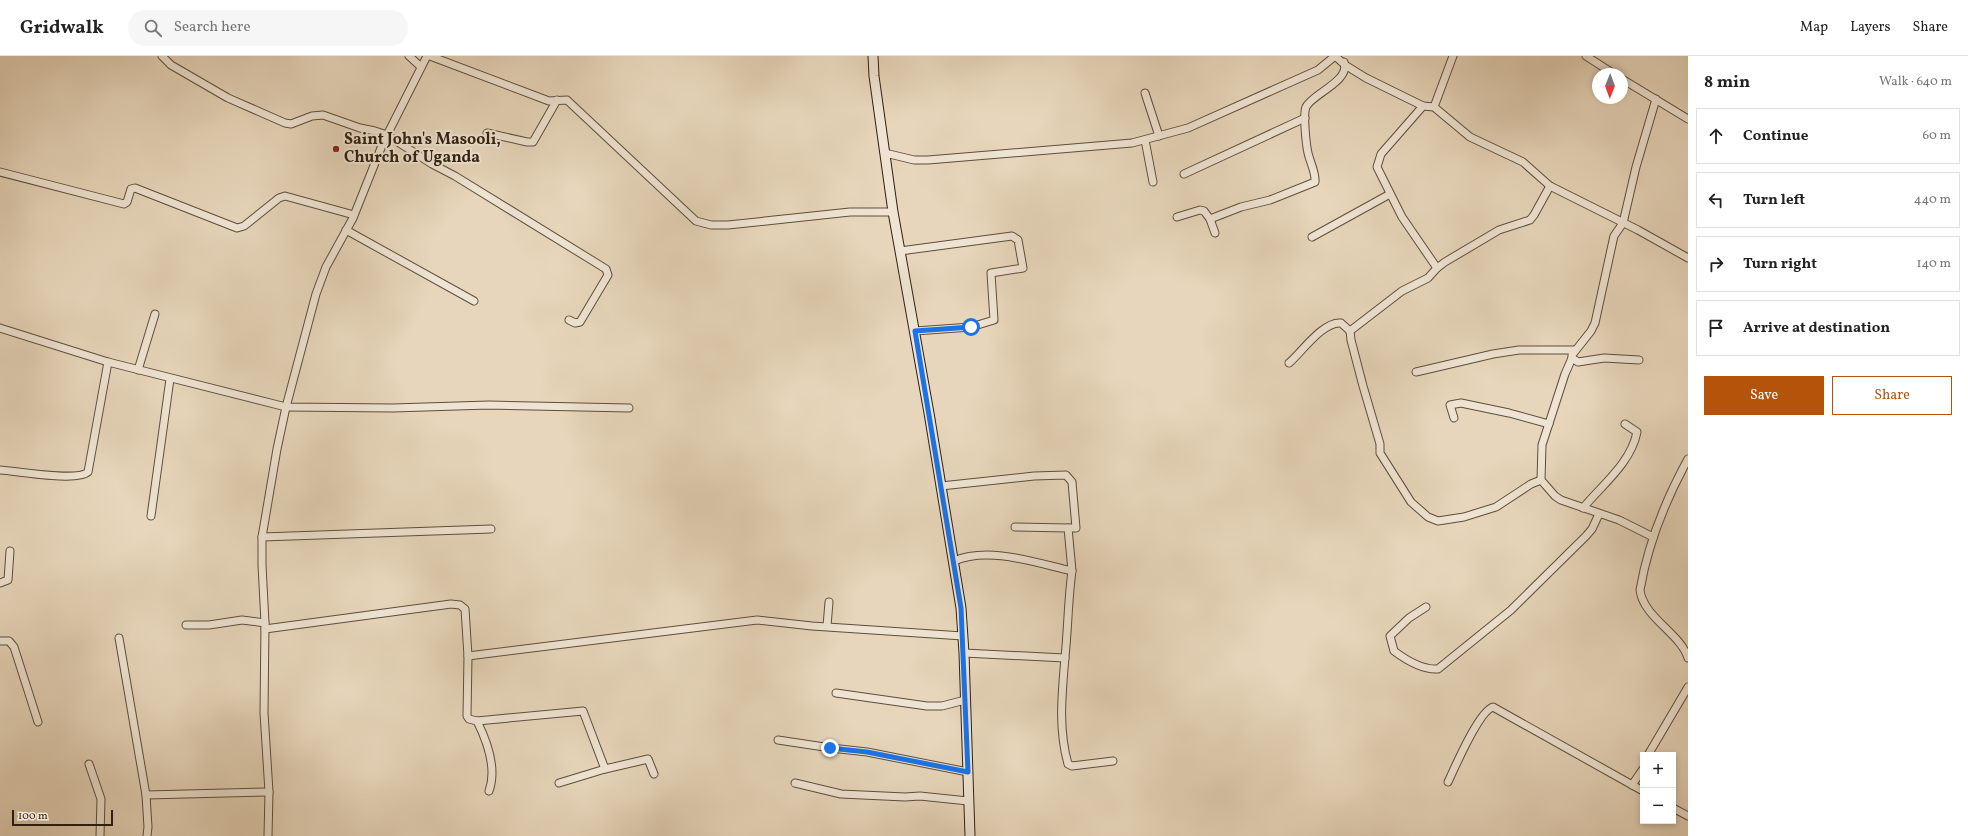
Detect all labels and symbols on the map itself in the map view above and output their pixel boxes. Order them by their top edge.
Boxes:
north arrow [1592,68,1628,104]
place label: Saint John's Masooli, Church of Uganda [344,129,501,169]
marker: Saint John's Masooli, Church of Uganda [331,144,341,154]
route start [962,318,980,336]
route end [821,739,839,757]
scale bar [12,808,113,827]

